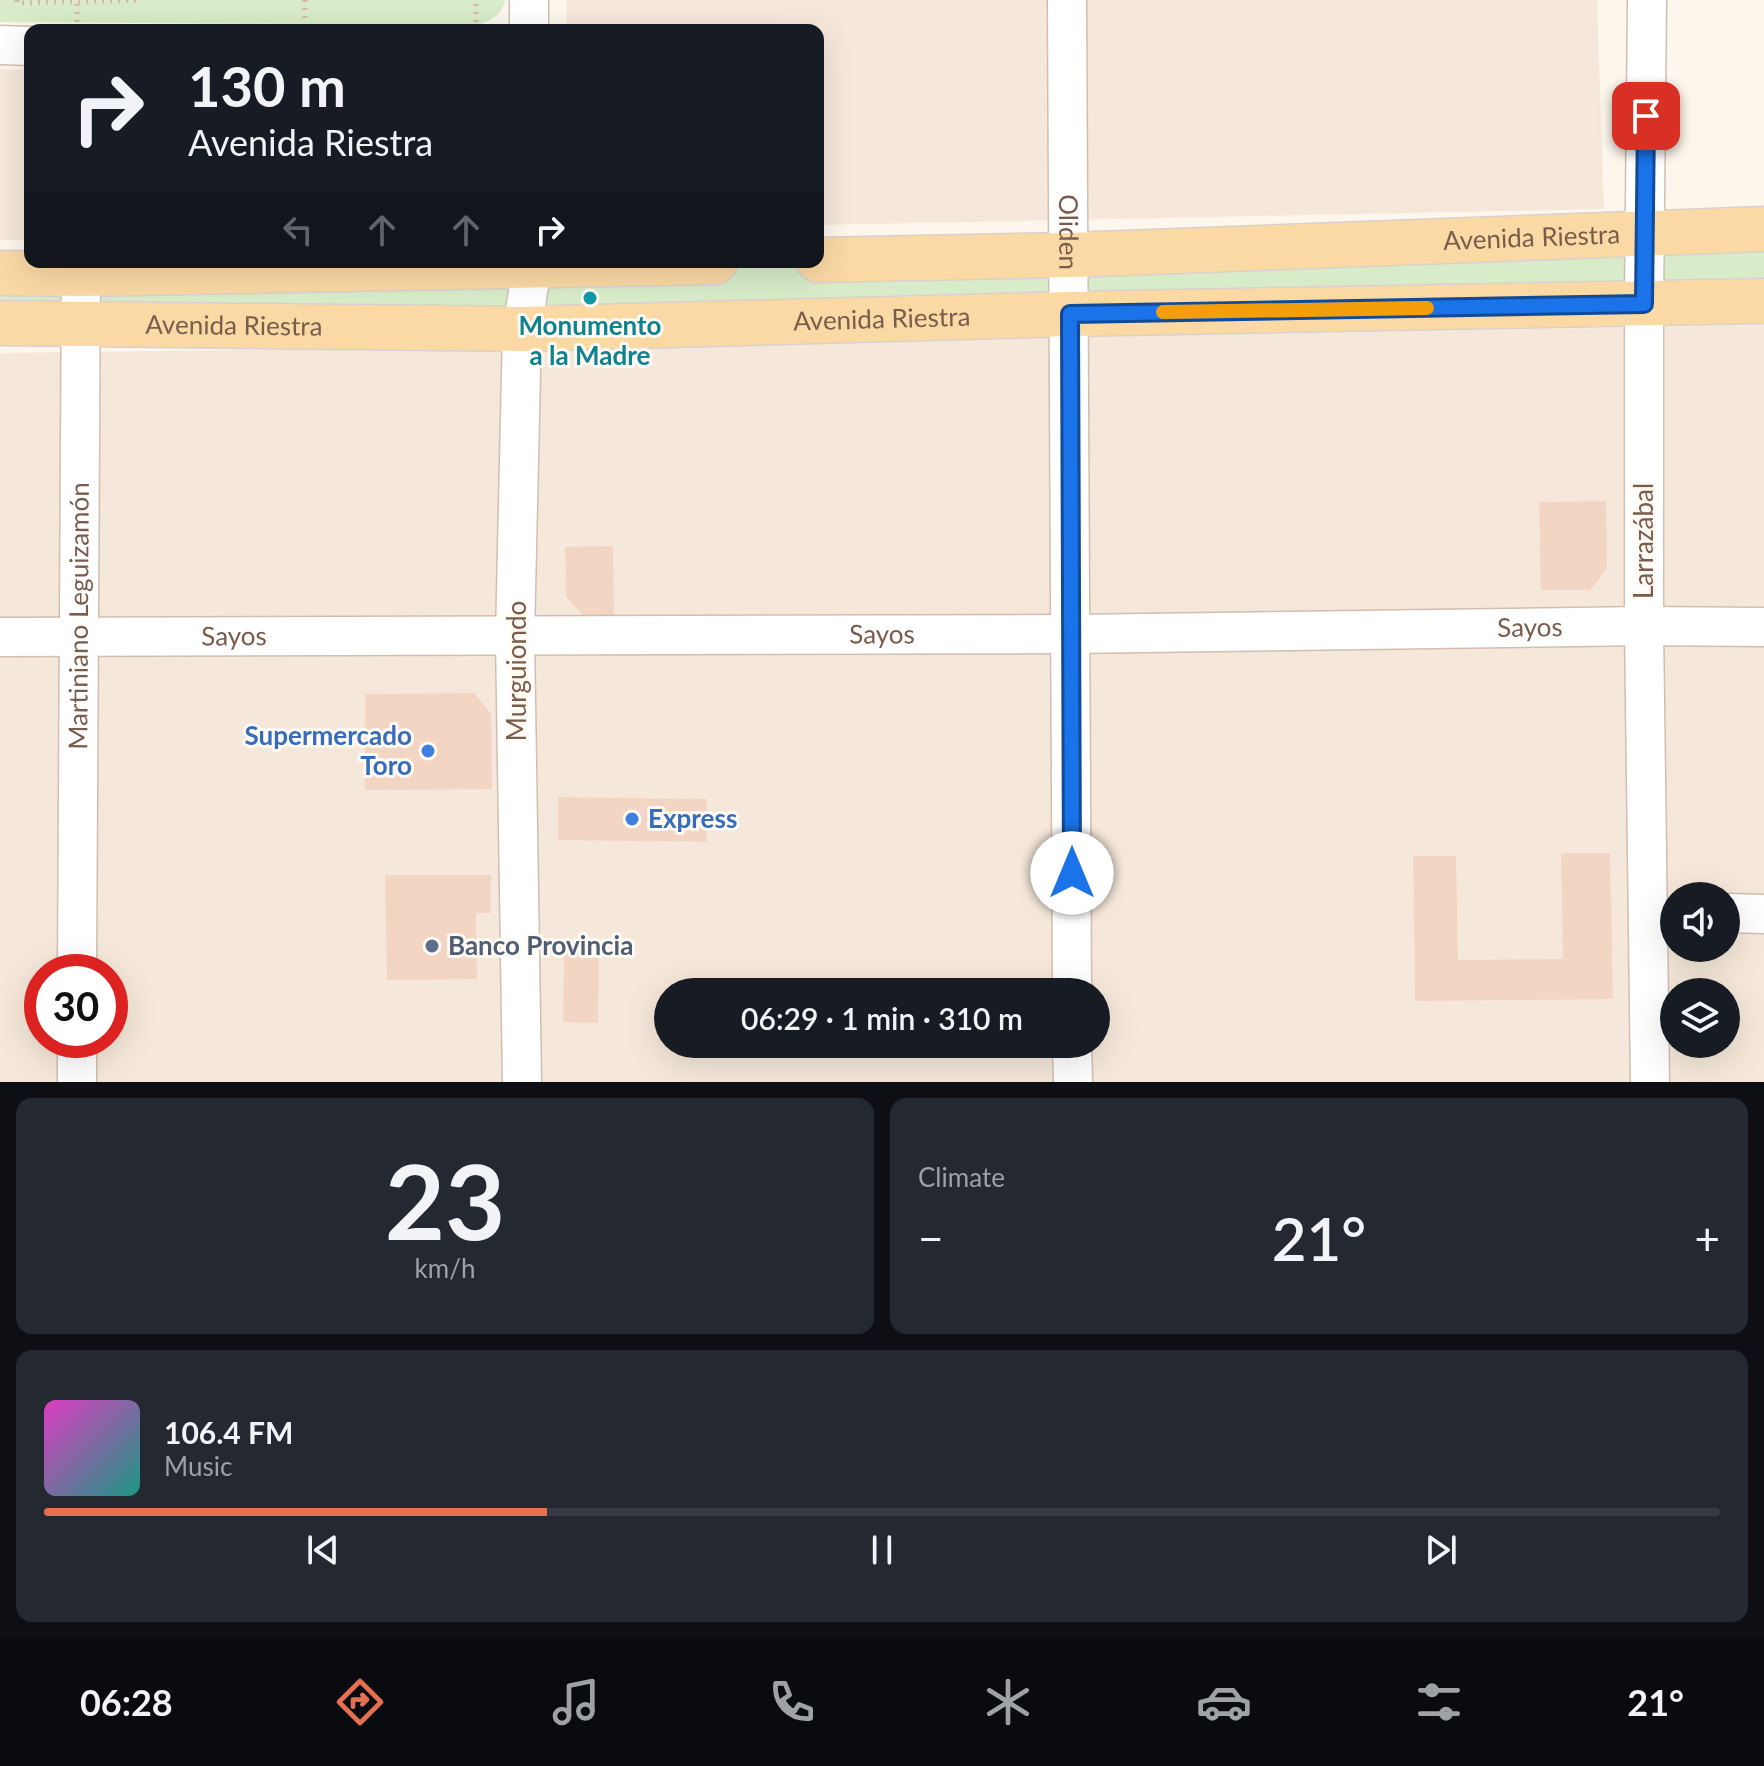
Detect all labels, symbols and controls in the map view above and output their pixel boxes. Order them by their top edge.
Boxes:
text: 130 m [188,52,346,119]
icon: right [56,56,160,160]
pin [1612,82,1680,150]
icon: arrive [1624,94,1668,138]
text: Avenida Riestra [188,120,433,164]
street label: Oliden [1053,194,1085,270]
icon: left [276,208,320,252]
icon: ahead [360,208,404,252]
icon: ahead [444,208,488,252]
icon: right [528,208,572,252]
street label: Avenida Riestra [1442,217,1621,256]
marker: Monumento a la Madre [581,289,599,307]
street label: Avenida Riestra [793,300,971,337]
street label: Avenida Riestra [145,308,323,342]
place label: Monumento a la Madre [518,309,662,371]
street label: Martiniano Leguizamón [61,482,95,750]
street label: Larrazábal [1627,483,1659,599]
street label: Murguiondo [500,601,532,741]
street label: Sayos [1497,610,1563,643]
street label: Sayos [849,617,915,650]
street label: Sayos [201,619,267,651]
place label: Supermercado Toro [245,719,412,781]
marker: Supermercado Toro [419,742,437,760]
place label: Express [648,802,737,834]
marker: Express [623,810,641,828]
position arrow [1030,831,1114,915]
map controls [1660,882,1740,1058]
button: sound [1660,882,1740,962]
place label: Banco Provincia [448,929,633,961]
marker: Banco Provincia [423,937,441,955]
speed limit sign: 30 [24,954,128,1058]
button: layers [1660,978,1740,1058]
text: 06:29 · 1 min · 310 m [741,1000,1023,1036]
text: 23 [385,1137,505,1262]
text: Climate [918,1161,1005,1193]
text: 21° [1272,1202,1366,1274]
text: − [918,1212,944,1264]
text: + [1694,1212,1720,1264]
text: km/h [415,1252,475,1284]
text: 106.4 FM [164,1414,293,1450]
text: Music [164,1450,232,1482]
icon: previous [301,1528,345,1572]
icon: pause [860,1528,904,1572]
icon: next [1419,1528,1463,1572]
icon: directions [332,1674,388,1730]
icon: music [548,1674,604,1730]
icon: phone [764,1674,820,1730]
icon: climate [980,1674,1036,1730]
icon: car [1196,1674,1252,1730]
icon: filters [1411,1674,1467,1730]
text: 06:28 [80,1680,173,1724]
text: 21° [1627,1680,1684,1724]

